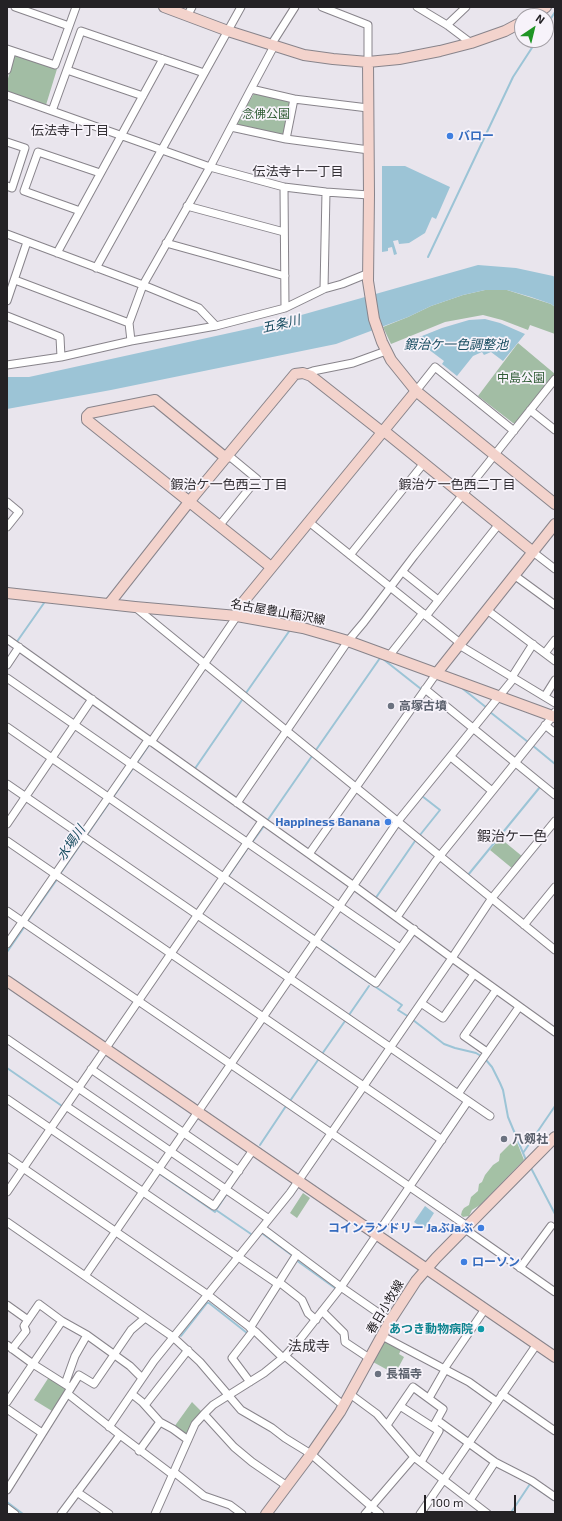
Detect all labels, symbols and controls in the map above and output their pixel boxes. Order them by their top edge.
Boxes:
north arrow [514,8,554,48]
text: N [534,11,548,26]
park label: 念佛公園 [242,107,290,121]
district label: 伝法寺十丁目 [31,123,109,139]
place label: バロー [458,129,494,143]
marker: バロー [445,131,455,141]
district label: 伝法寺十一丁目 [253,164,343,180]
water label: 五条川 [260,312,302,336]
water label: 鍜治ケ一色調整池 [404,337,508,353]
park label: 中島公園 [497,371,545,385]
district label: 鍜治ケ一色西三丁目 [171,477,287,493]
district label: 鍜治ケ一色西二丁目 [399,477,515,493]
street label: 名古屋豊山稲沢線 [229,597,327,627]
place label: 高塚古墳 [399,699,447,713]
marker: 高塚古墳 [386,701,396,711]
place label: Happiness Banana [275,815,380,829]
marker: Happiness Banana [383,817,393,827]
water label: 水場川 [54,822,88,864]
district label: 鍜治ケ一色 [477,828,547,844]
place label: 八剱社 [512,1132,548,1146]
marker: 八剱社 [499,1134,509,1144]
place label: コインランドリー JaぶJaぶ [328,1221,473,1235]
marker: コインランドリー JaぶJaぶ [476,1223,486,1233]
place label: ローソン [472,1255,520,1269]
marker: ローソン [459,1257,469,1267]
street label: 春日小牧線 [363,1278,407,1336]
place label: あつき動物病院 [389,1322,473,1336]
marker: あつき動物病院 [476,1324,486,1334]
district label: 法成寺 [288,1338,330,1354]
place label: 長福寺 [386,1367,422,1381]
marker: 長福寺 [373,1369,383,1379]
scale bar [426,1487,518,1513]
text: 100 m [431,1495,463,1509]

